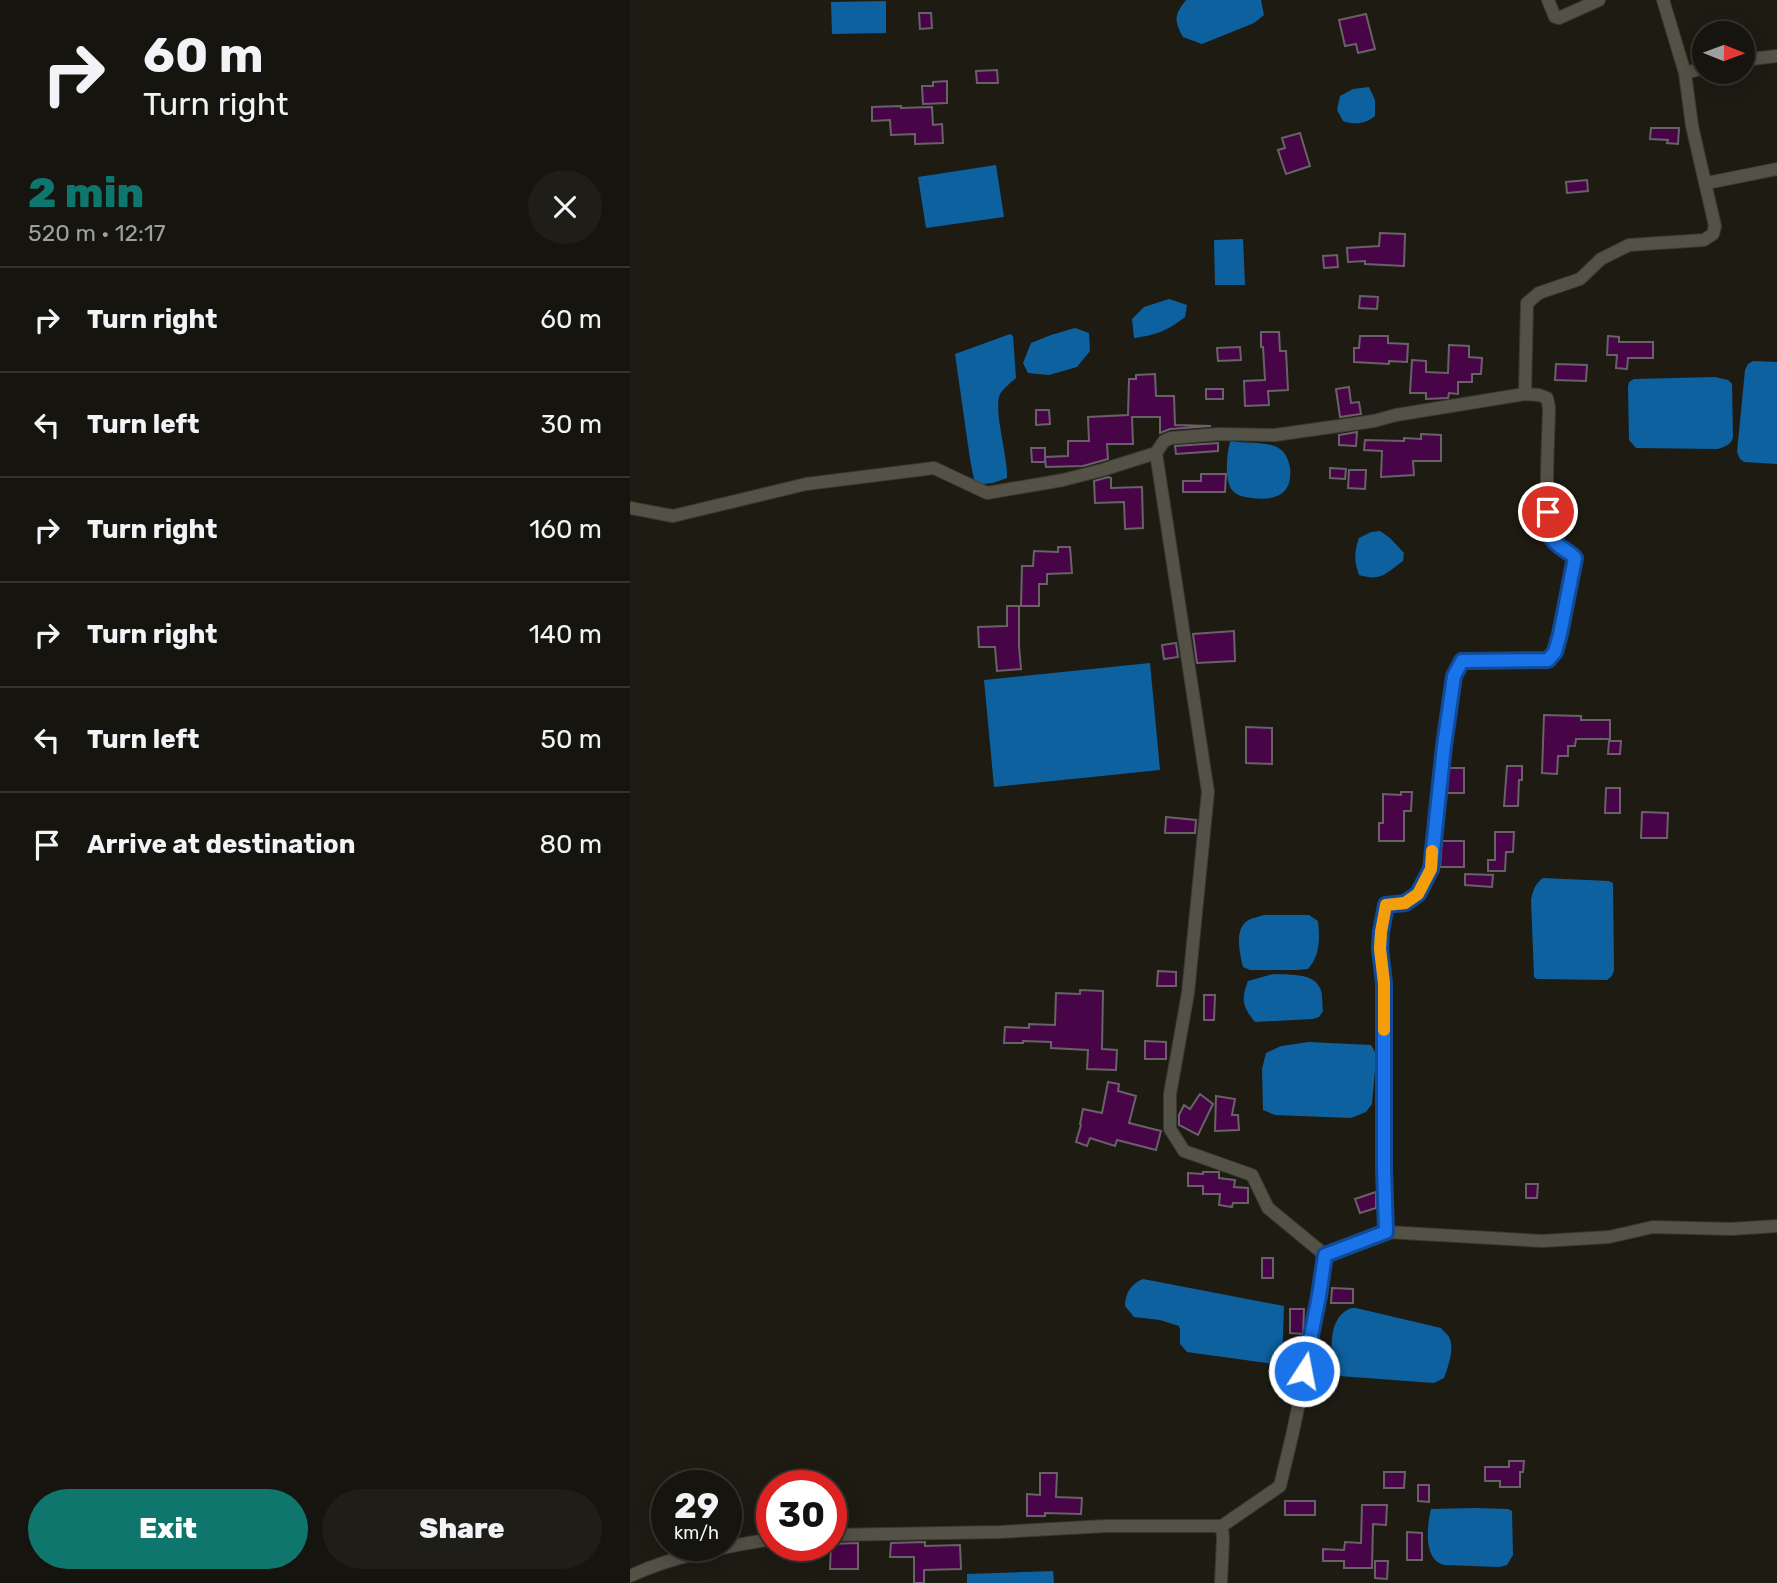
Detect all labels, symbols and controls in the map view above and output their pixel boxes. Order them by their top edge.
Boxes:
north arrow [1692,21,1755,84]
map controls [1692,21,1755,84]
text: 60 m [143,26,264,84]
icon: right [28,28,119,119]
text: Turn right [143,85,288,123]
text: 2 min [28,168,144,218]
button: close [528,170,602,244]
text: 520 m · 12:17 [28,219,166,247]
icon: right [28,301,66,339]
text: Turn right [87,304,217,335]
text: 60 m [540,304,602,335]
icon: left [28,406,66,444]
text: Turn left [87,409,199,440]
text: 30 m [540,409,602,440]
pin [1518,482,1578,542]
icon: arrive [1529,493,1567,531]
icon: right [28,511,66,549]
text: Turn right [87,514,217,545]
text: 160 m [529,514,602,545]
icon: right [28,616,66,654]
text: Turn right [87,619,217,650]
text: 140 m [529,619,602,650]
icon: left [28,721,66,759]
text: Turn left [87,724,199,755]
text: 50 m [541,724,602,755]
icon: arrive [28,826,66,864]
text: Arrive at destination [87,829,355,860]
text: 80 m [539,829,602,860]
position arrow [1267,1334,1341,1408]
speed limit sign: 30 [756,1470,847,1561]
text: 29 [674,1485,719,1527]
button: Exit [28,1489,308,1569]
button: Share [322,1489,602,1569]
text: km/h [674,1522,719,1544]

